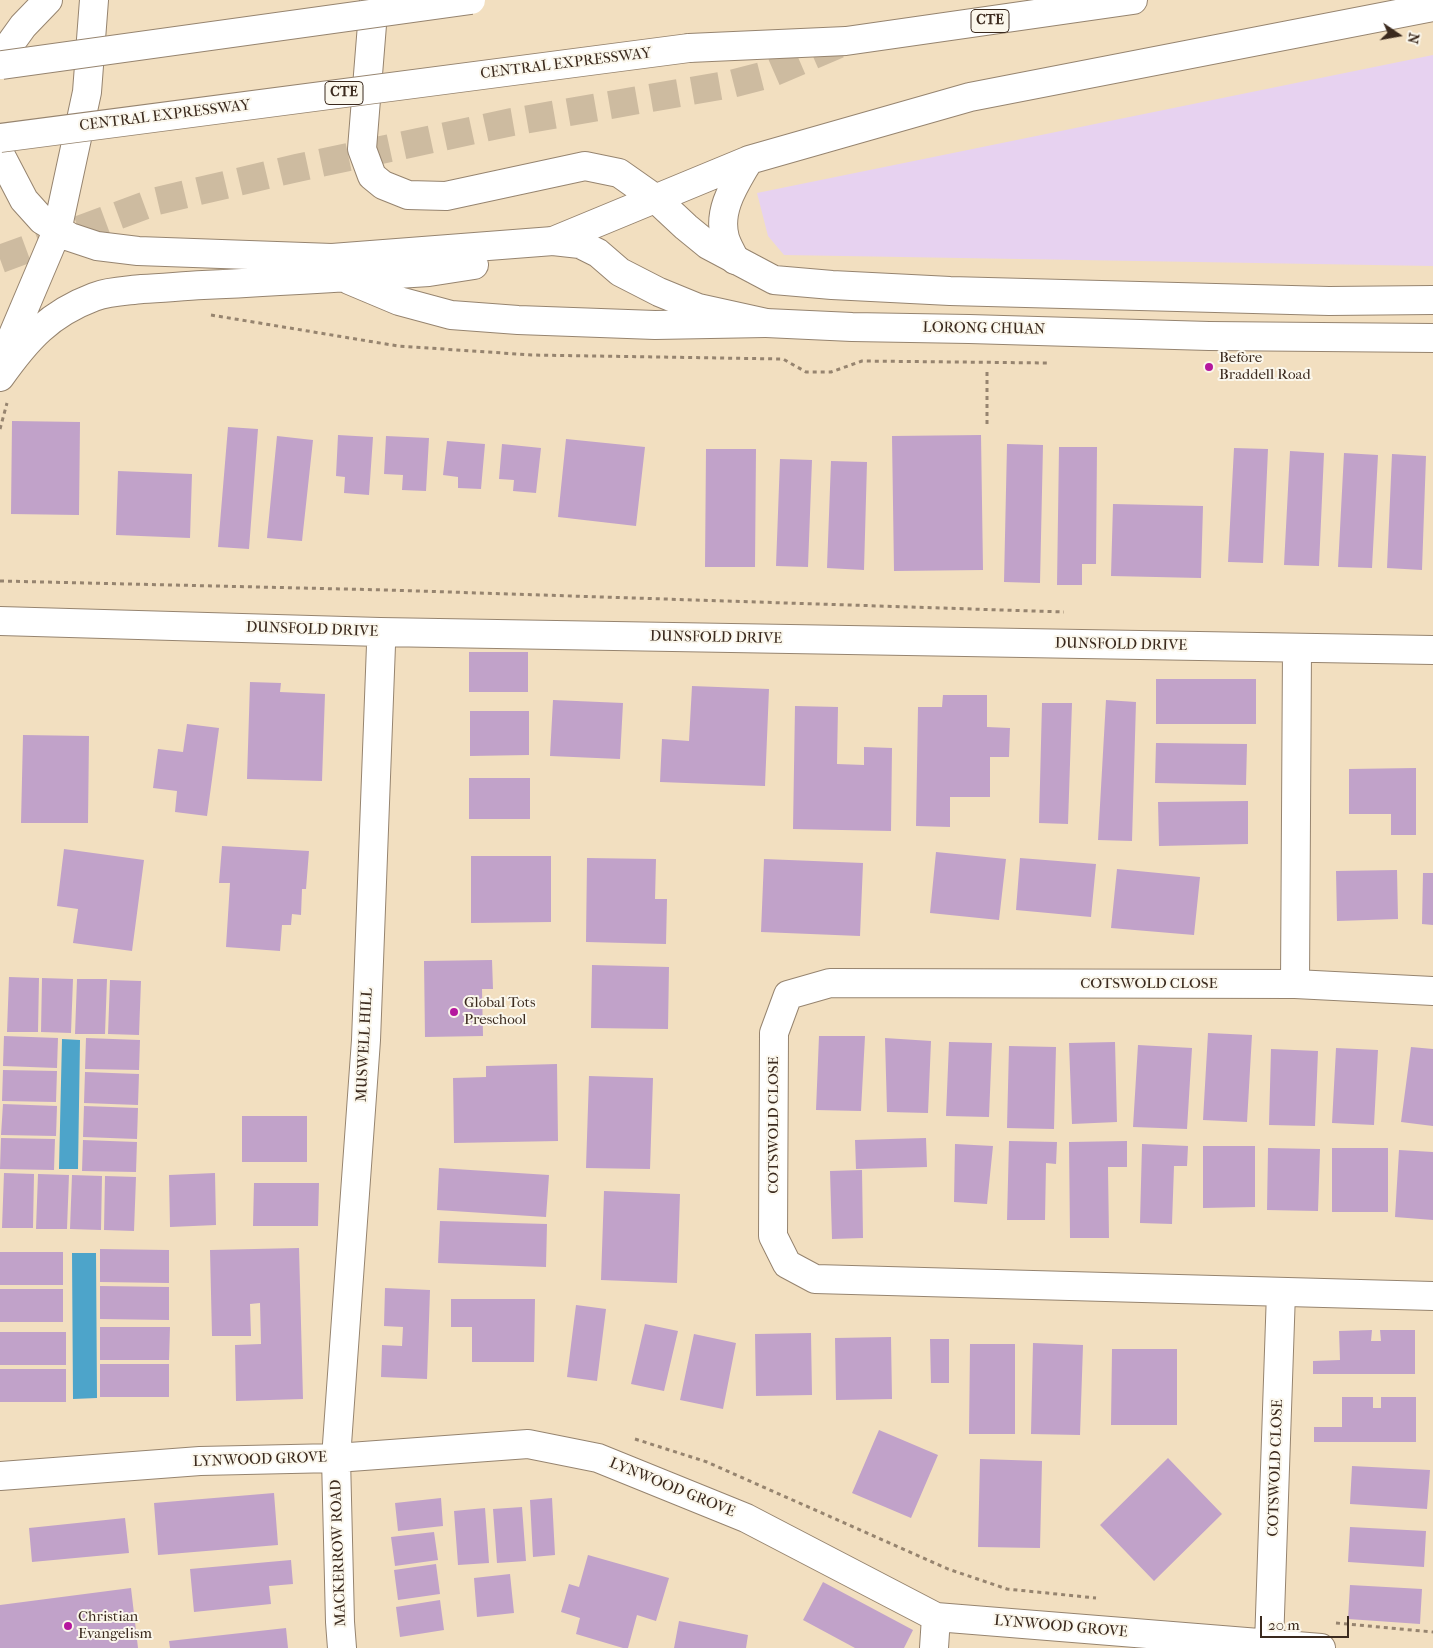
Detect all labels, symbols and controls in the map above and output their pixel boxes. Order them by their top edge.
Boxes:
road number: CTE [971,10,1009,32]
north arrow [1373,10,1423,60]
text: N [1404,31,1423,45]
street label: CENTRAL EXPRESSWAY [479,45,653,83]
road number: CTE [325,82,363,105]
street label: CENTRAL EXPRESSWAY [78,97,252,135]
street label: LORONG CHUAN [923,319,1045,339]
place label: Before Braddell Road [1219,349,1311,384]
marker: Before Braddell Road [1203,361,1215,373]
street label: DUNSFOLD DRIVE [246,619,378,641]
street label: DUNSFOLD DRIVE [650,628,782,648]
street label: DUNSFOLD DRIVE [1055,635,1187,655]
street label: COTSWOLD CLOSE [1080,975,1218,993]
street label: MUSWELL HILL [353,988,377,1102]
place label: Global Tots Preschool [464,994,536,1029]
marker: Global Tots Preschool [448,1006,460,1018]
street label: COTSWOLD CLOSE [765,1056,783,1194]
street label: COTSWOLD CLOSE [1265,1399,1287,1537]
street label: LYNWOOD GROVE [193,1449,327,1471]
street label: LYNWOOD GROVE [606,1455,738,1521]
street label: MACKERROW ROAD [327,1479,351,1627]
scale bar [1263,1606,1352,1638]
place label: Christian Evangelism [78,1608,152,1643]
street label: LYNWOOD GROVE [993,1612,1129,1642]
text: 20 m [1268,1616,1300,1634]
marker: Christian Evangelism [62,1620,74,1632]

